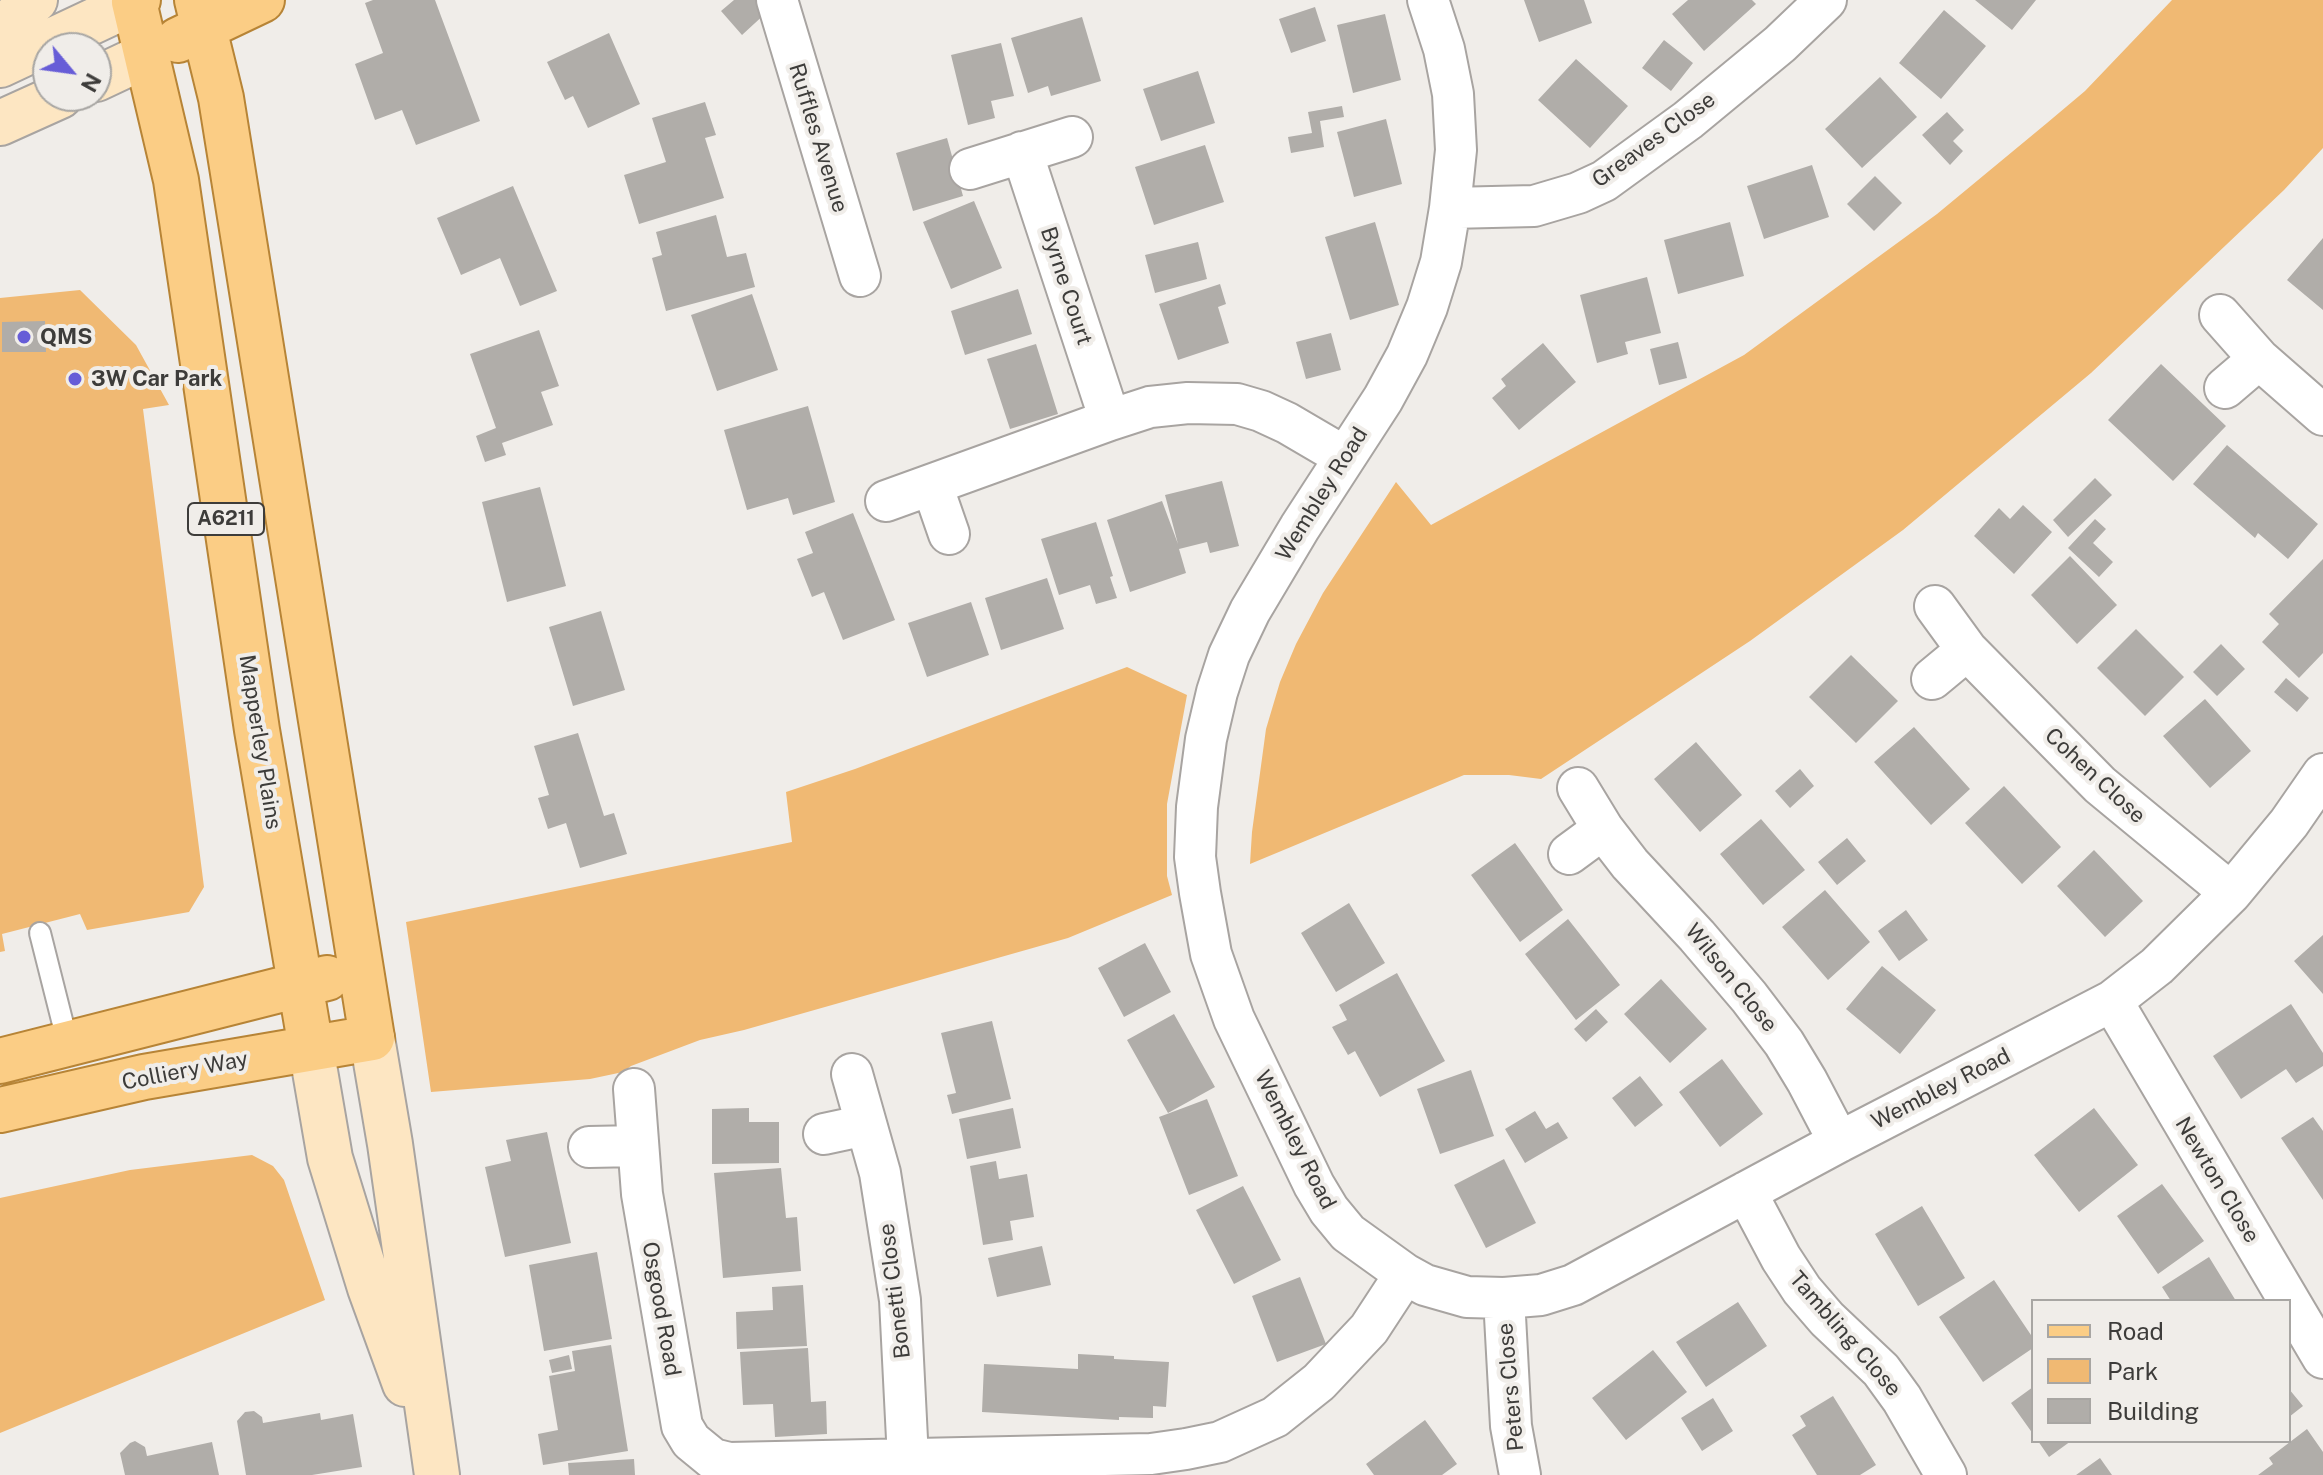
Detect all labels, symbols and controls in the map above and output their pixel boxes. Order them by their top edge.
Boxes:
north arrow [32,32,112,112]
street label: Ruffles Avenue [783,60,853,216]
text: N [76,69,107,96]
street label: Greaves Close [1587,87,1721,193]
street label: Byrne Court [1034,224,1098,348]
place label: QMS [40,324,92,350]
marker: QMS [15,328,33,346]
place label: 3W Car Park [91,366,222,392]
marker: 3W Car Park [66,370,84,388]
street label: Wembley Road [1270,422,1374,566]
road number: A6211 [188,503,264,535]
street label: Mapperley Plains [233,653,287,831]
street label: Cohen Close [2039,723,2151,829]
street label: Wilson Close [1679,919,1783,1037]
street label: Wembley Road [1867,1043,2015,1135]
street label: Colliery Way [120,1046,250,1096]
street label: Wembley Road [1249,1066,1341,1214]
street label: Newton Close [2169,1112,2265,1248]
street label: Bonetti Close [874,1222,916,1360]
street label: Osgood Road [636,1240,686,1378]
street label: Tambling Close [1783,1266,1907,1402]
legend [2031,1299,2291,1443]
text: Road [2107,1317,2164,1345]
street label: Peters Close [1492,1322,1530,1452]
text: Park [2107,1357,2158,1385]
text: Building [2107,1397,2199,1425]

